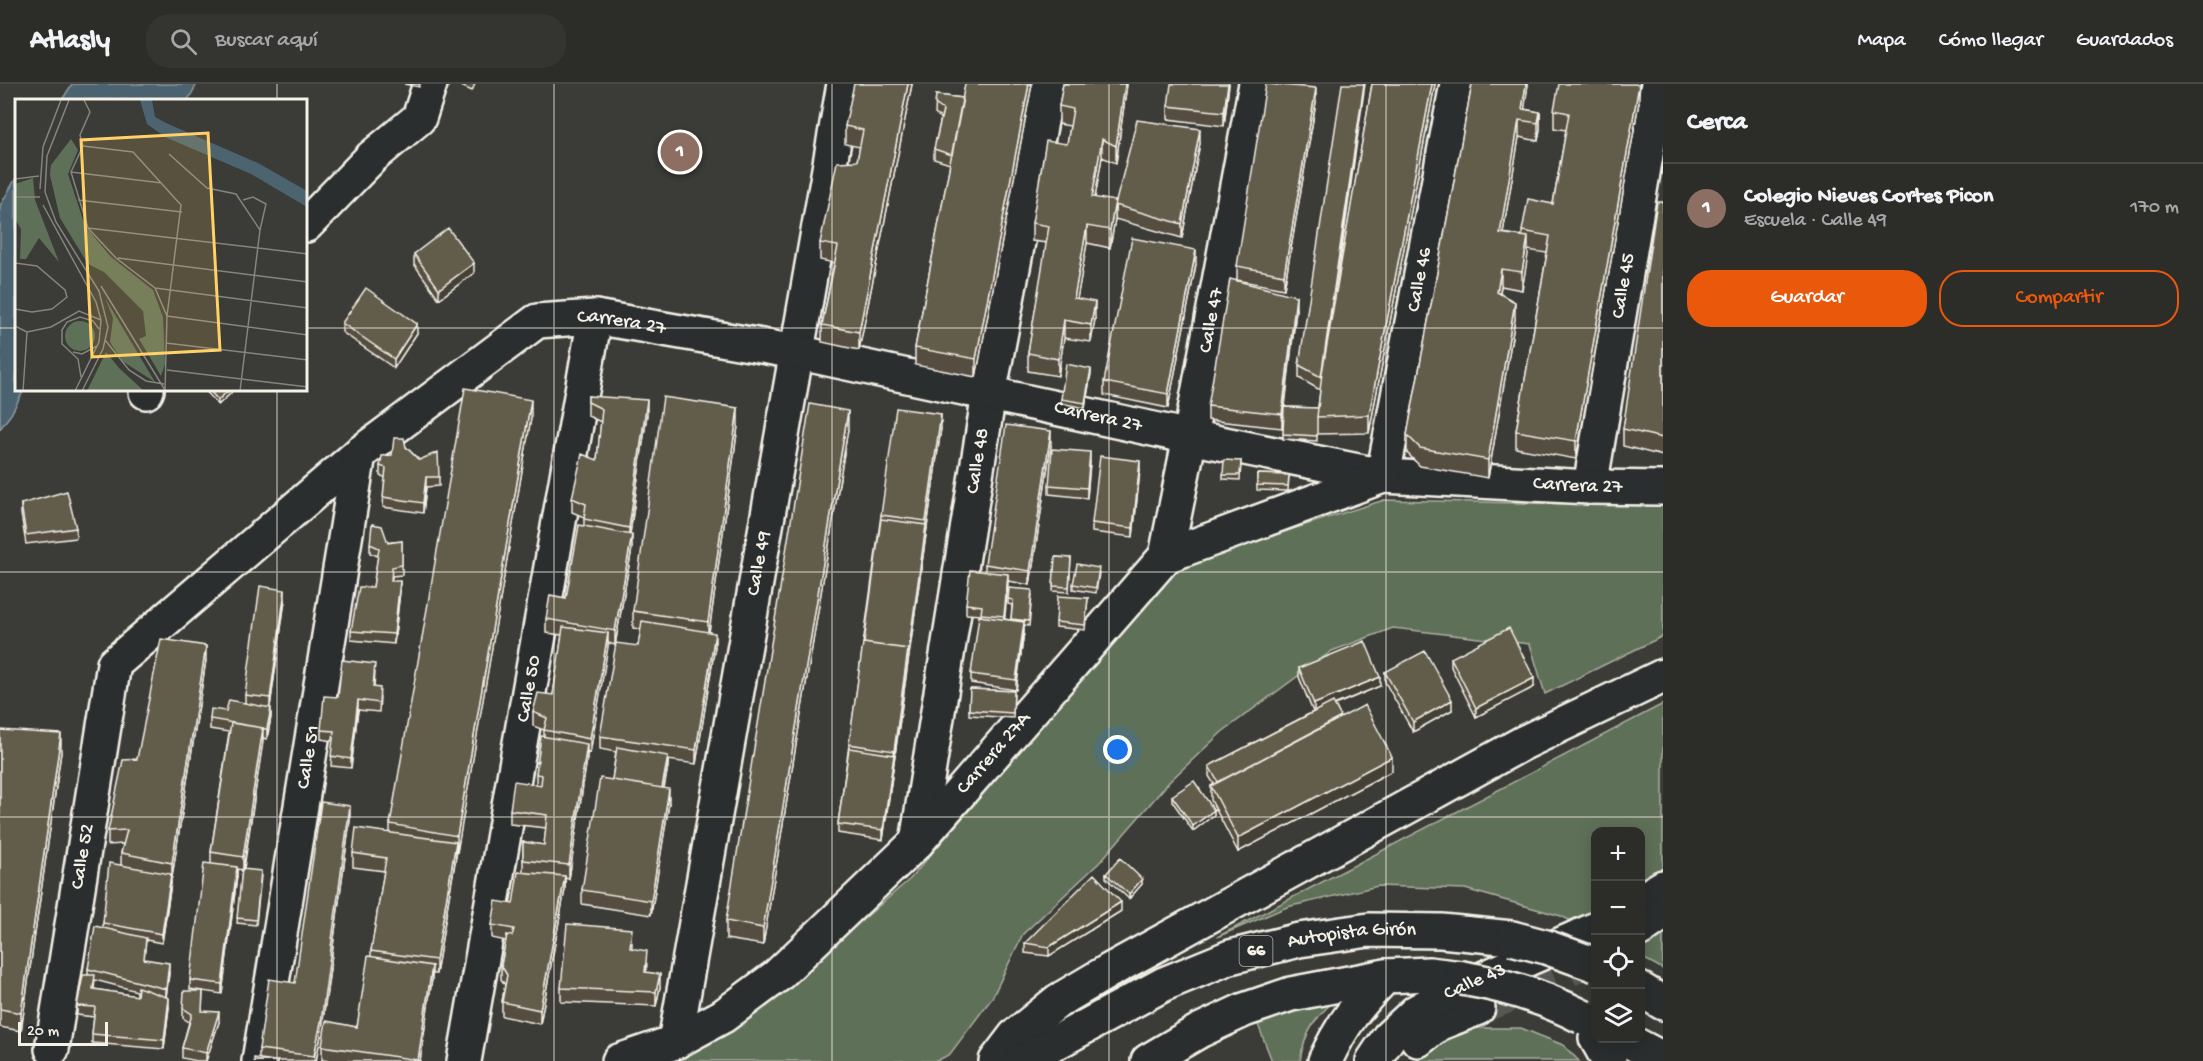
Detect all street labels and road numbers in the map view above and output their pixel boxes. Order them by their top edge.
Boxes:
street label: Calle 46 [1403,245,1438,314]
street label: Calle 45 [1607,251,1641,320]
street label: Calle 47 [1194,285,1229,355]
street label: Carrera 27 [576,305,668,341]
street label: Carrera 27 [1052,396,1145,438]
street label: Calle 48 [962,426,995,495]
street label: Carrera 27 [1532,472,1623,499]
street label: Calle 49 [742,529,776,598]
street label: Calle 50 [512,653,547,724]
street label: Carrera 27A [952,707,1037,799]
street label: Calle 51 [292,723,326,791]
street label: Calle 52 [66,822,100,891]
street label: Autopista Girón [1285,918,1417,954]
road number: 66 [1240,936,1272,966]
street label: Calle 43 [1440,958,1510,1006]

